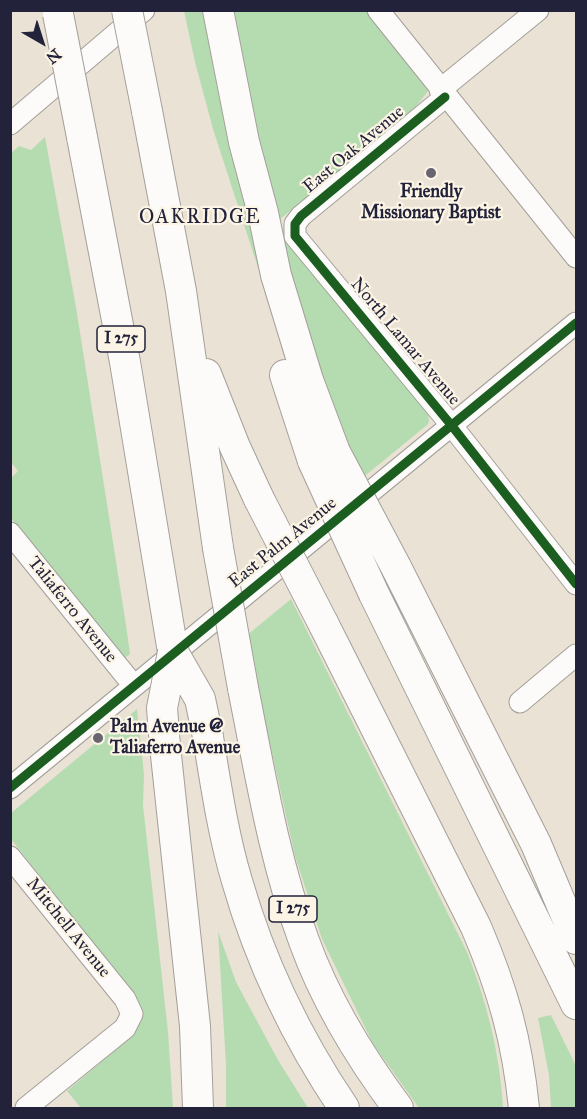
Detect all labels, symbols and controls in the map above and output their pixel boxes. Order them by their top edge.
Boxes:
north arrow [12,12,72,72]
text: N [42,45,65,68]
street label: East Oak Avenue [299,102,409,198]
marker: Friendly Missionary Baptist [424,166,438,180]
place label: Friendly Missionary Baptist [361,182,501,224]
district label: OAKRIDGE [139,206,261,230]
street label: North Lamar Avenue [345,274,465,410]
road number: I 275 [97,326,145,352]
street label: East Palm Avenue [225,493,341,593]
street label: Taliaferro Avenue [23,553,121,667]
place label: Palm Avenue @ Taliaferro Avenue [110,717,240,760]
marker: Palm Avenue @ Taliaferro Avenue [91,731,105,745]
street label: Mitchell Avenue [21,874,115,982]
road number: I 275 [269,896,317,922]

